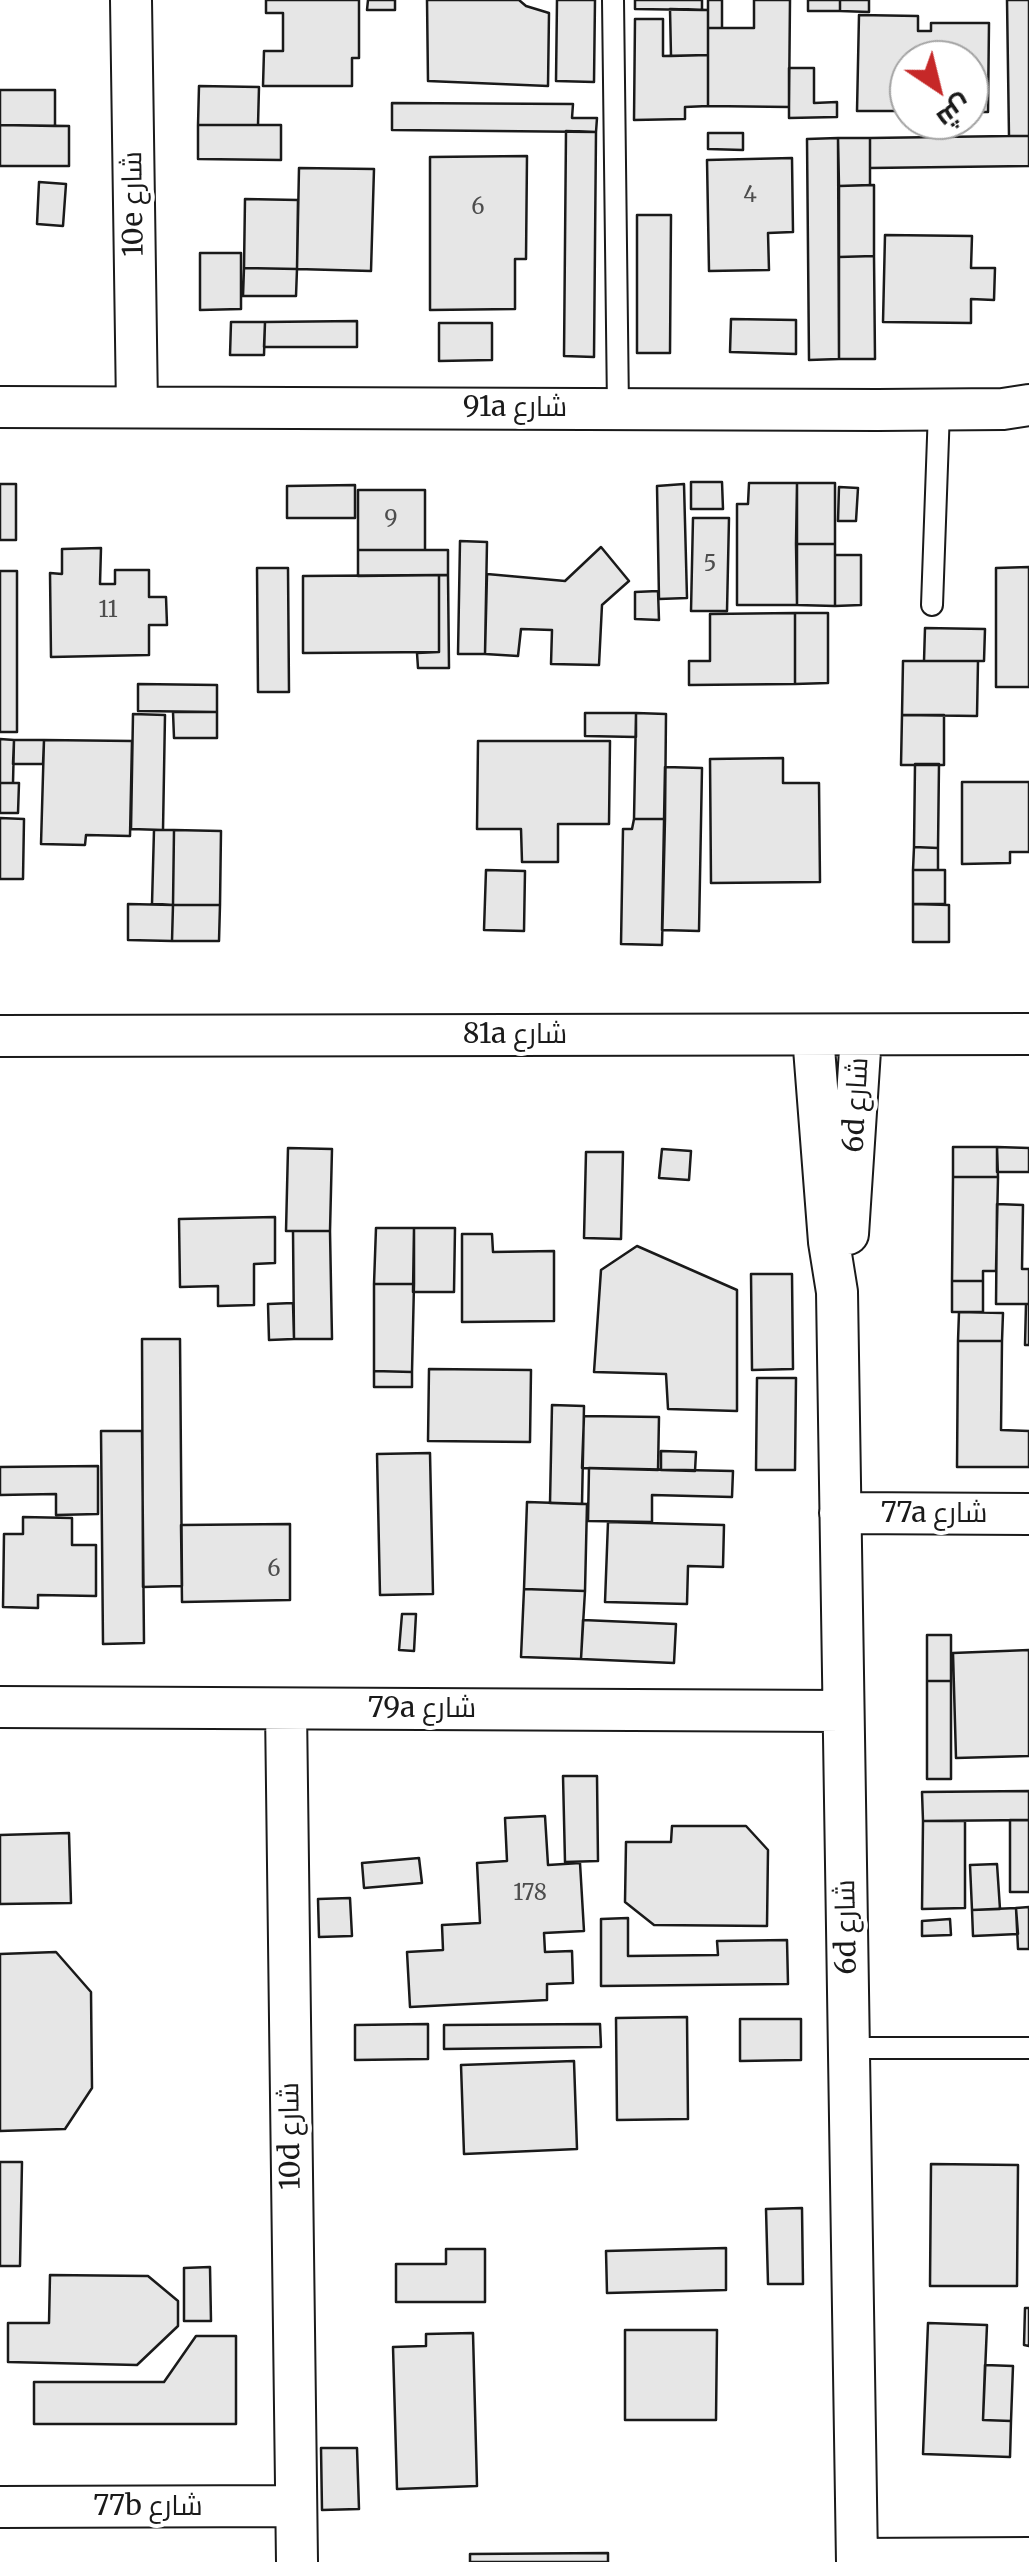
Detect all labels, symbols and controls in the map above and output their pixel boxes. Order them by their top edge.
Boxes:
north arrow [889,40,989,140]
text: ش [930,88,980,138]
street label: 10e شارع [116,151,152,257]
house number: 4 [743,183,757,209]
house number: 6 [471,195,485,221]
street label: 91a شارع [463,391,567,425]
house number: 9 [384,507,398,533]
house number: 5 [704,552,716,578]
house number: 11 [98,598,118,624]
street label: 81a شارع [463,1018,567,1052]
street label: 6d شارع [838,1057,876,1153]
street label: 77a شارع [881,1497,987,1531]
house number: 6 [267,1557,281,1583]
street label: 79a شارع [368,1692,476,1726]
street label: 6d شارع [829,1879,865,1975]
house number: 178 [513,1881,547,1907]
street label: 10d شارع [273,2082,309,2190]
street label: 77b شارع [93,2490,203,2524]

